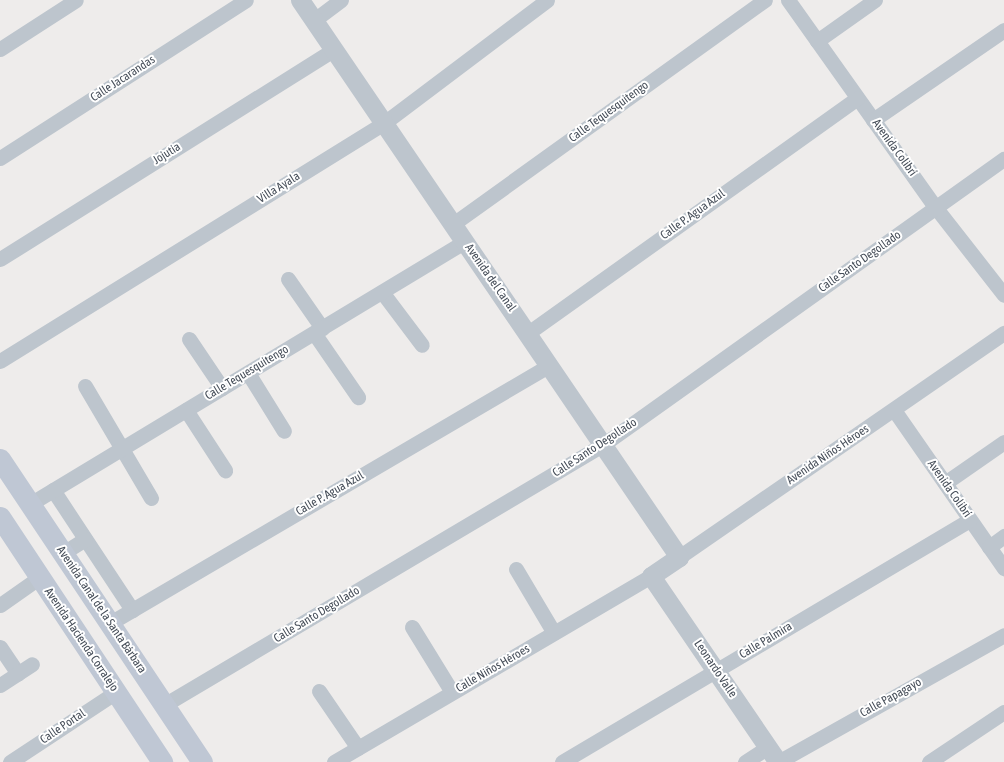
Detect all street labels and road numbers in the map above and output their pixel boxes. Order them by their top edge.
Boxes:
street label: Calle Jacarandas [88,53,158,105]
street label: Calle Tequesquitengo [566,78,652,146]
street label: Avenida Colibrí [869,117,919,179]
street label: Jojutia [151,140,183,168]
street label: Villa Ayala [255,169,303,207]
street label: Calle P. Agua Azul [658,187,728,243]
street label: Calle Santo Degollado [816,228,904,296]
street label: Avenida del Canal [461,241,519,315]
street label: Calle Tequesquitengo [203,342,291,404]
street label: Calle Santo Degollado [550,415,640,481]
street label: Avenida Niños Héroes [784,422,872,488]
street label: Avenida Colibrí [924,458,974,520]
street label: Calle P. Agua Azul [294,469,366,519]
street label: Avenida Canal de la Santa Bárbara [53,544,149,676]
street label: Calle Santo Degollado [272,584,362,646]
street label: Avenida Hacienda Corralejo [41,585,121,695]
street label: Calle Palmira [737,620,795,662]
street label: Leonardo Valle [690,637,740,701]
street label: Calle Niños Héroes [454,642,532,696]
street label: Calle Papagayo [858,675,924,721]
street label: Calle Portal [38,707,88,747]

